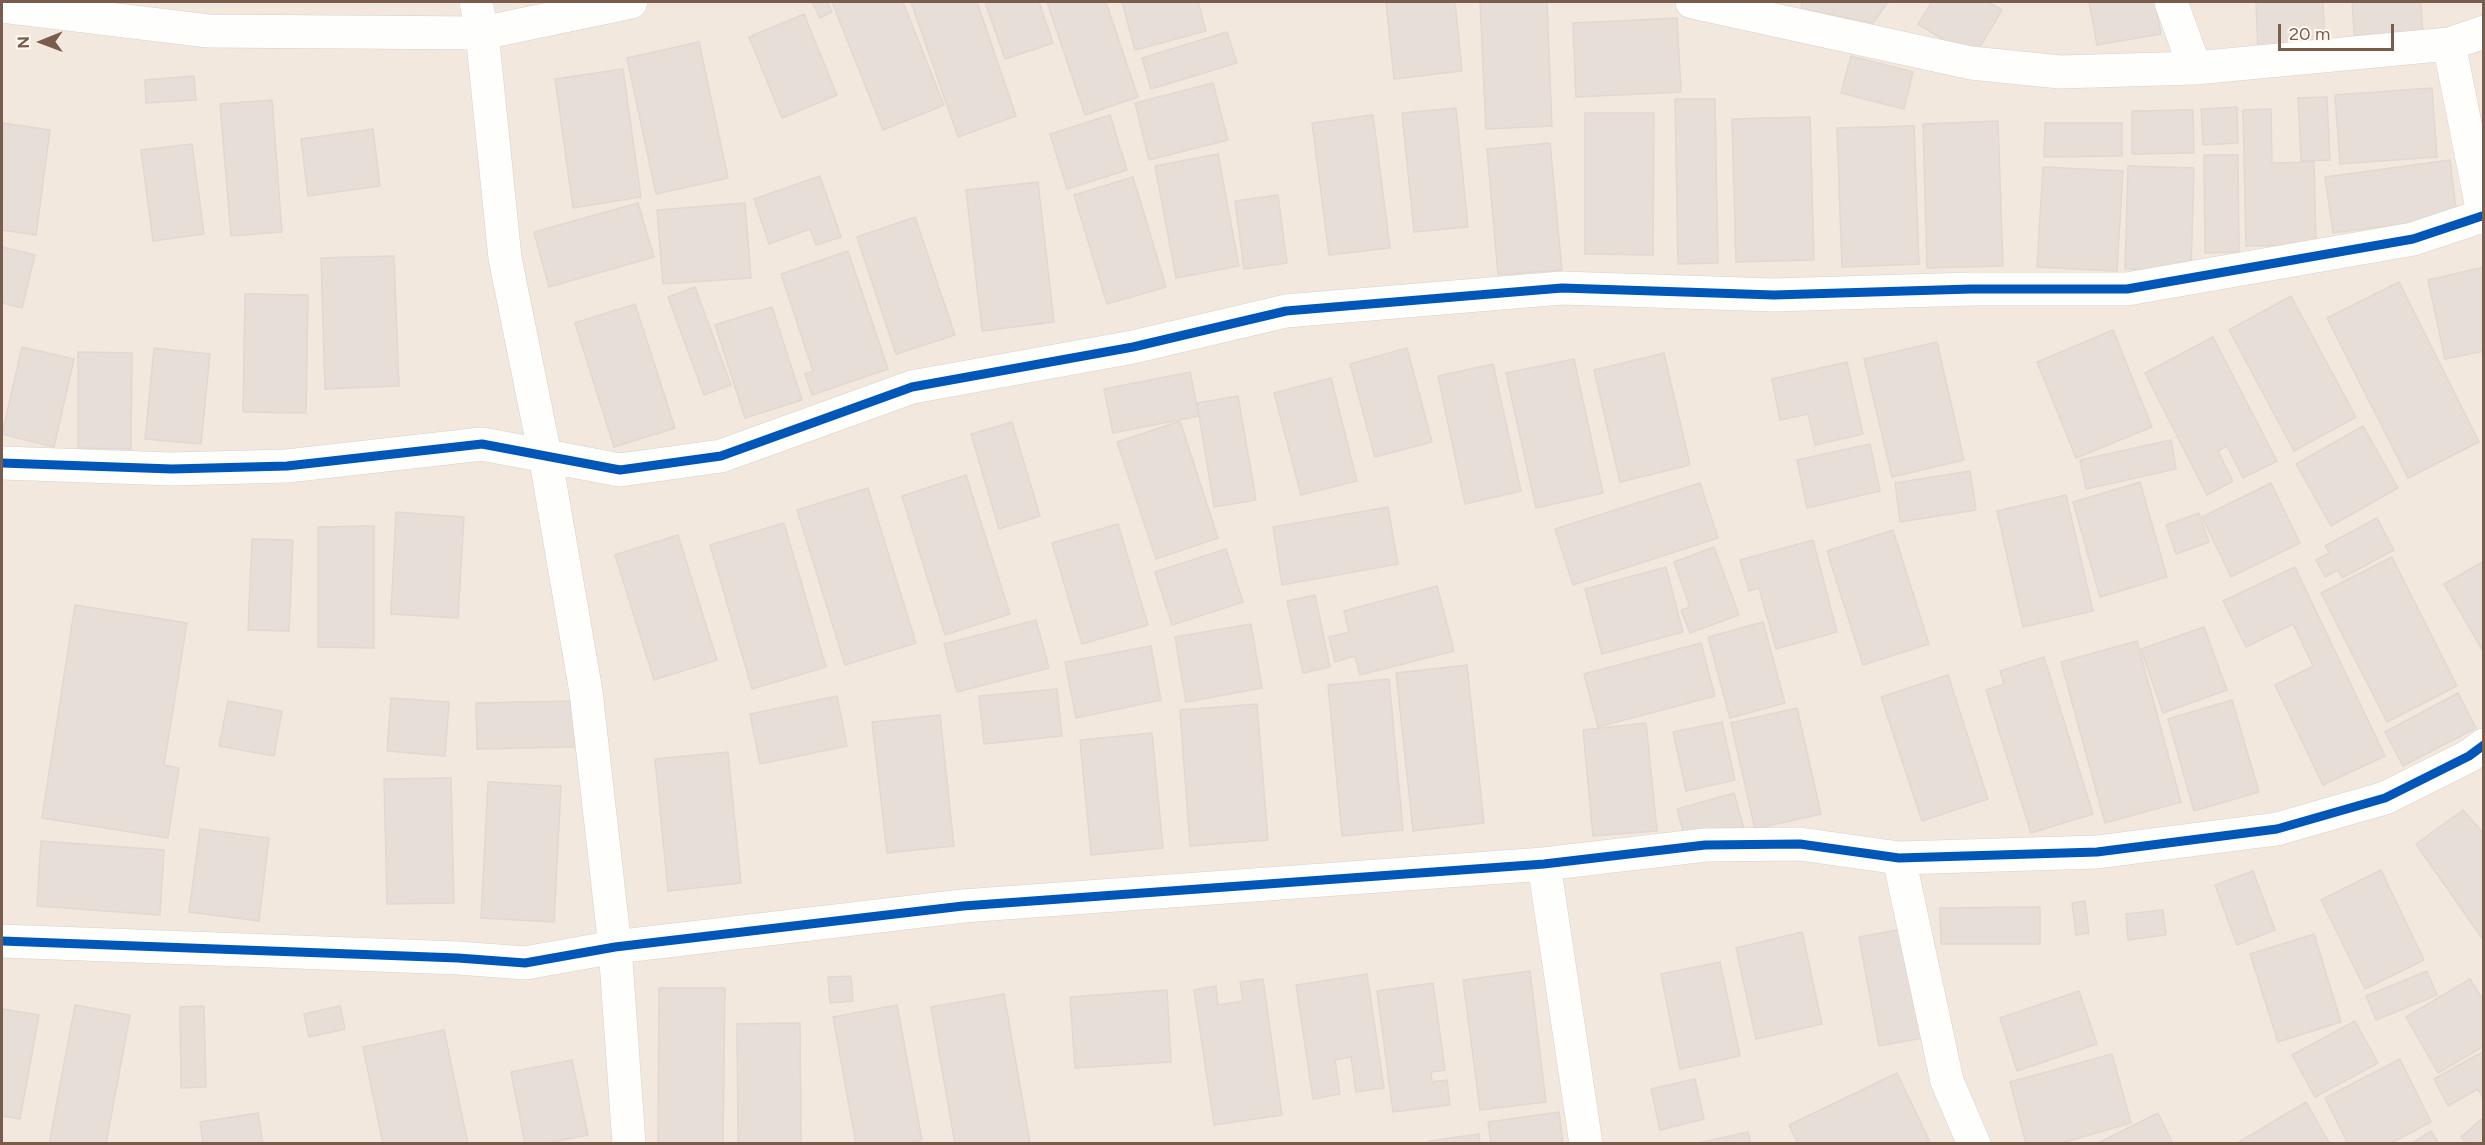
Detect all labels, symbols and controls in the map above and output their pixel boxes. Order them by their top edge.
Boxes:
north arrow [12,12,72,72]
scale bar [2281,12,2396,50]
text: 20 m [2289,23,2330,45]
text: N [14,36,33,49]

